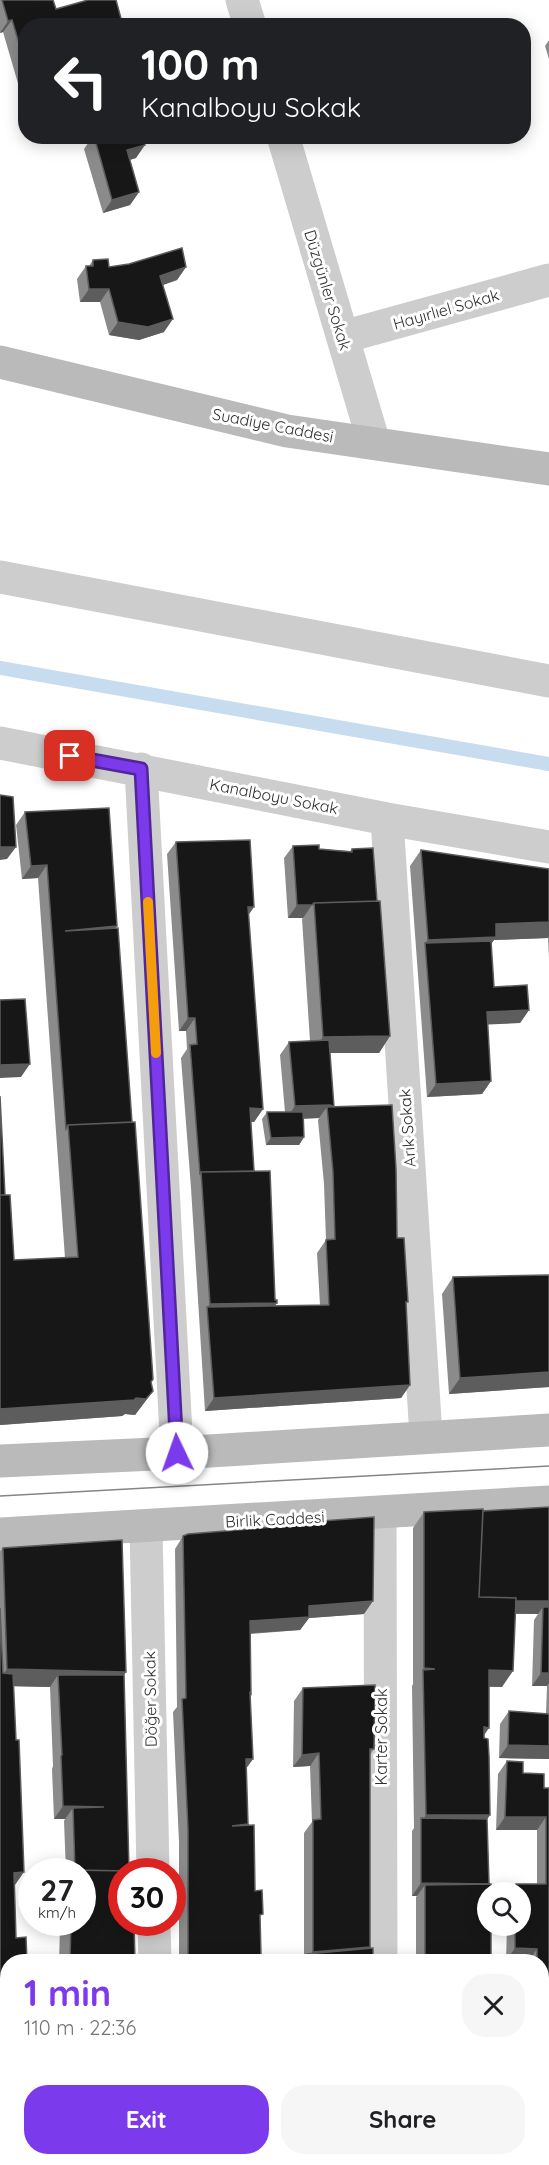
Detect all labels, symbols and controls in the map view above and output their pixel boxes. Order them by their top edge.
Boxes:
text: 100 m [141,38,259,91]
icon: left [42,42,120,120]
text: Kanalboyu Sokak [141,90,361,124]
street label: Düzgünler Sokak [300,227,356,353]
street label: Hayırlıel Sokak [391,284,501,334]
street label: Suadiye Caddesi [211,403,335,447]
pin [44,730,95,781]
icon: arrive [53,739,86,772]
street label: Kanalboyu Sokak [208,774,340,818]
street label: Arık Sokak [394,1088,420,1168]
position arrow [145,1421,209,1485]
street label: Birlik Caddesi [225,1506,325,1532]
street label: Döğer Sokak [139,1651,161,1747]
street label: Karter Sokak [371,1689,391,1785]
speed limit sign: 30 [108,1858,186,1936]
text: 27 [40,1871,74,1909]
map controls [477,1882,531,1936]
button: search [477,1882,531,1936]
text: km/h [38,1903,76,1922]
text: 1 min [24,1970,111,2015]
button: close [462,1974,525,2037]
text: 110 m · 22:36 [24,2015,136,2040]
button: Exit [24,2085,269,2154]
button: Share [281,2085,525,2154]

